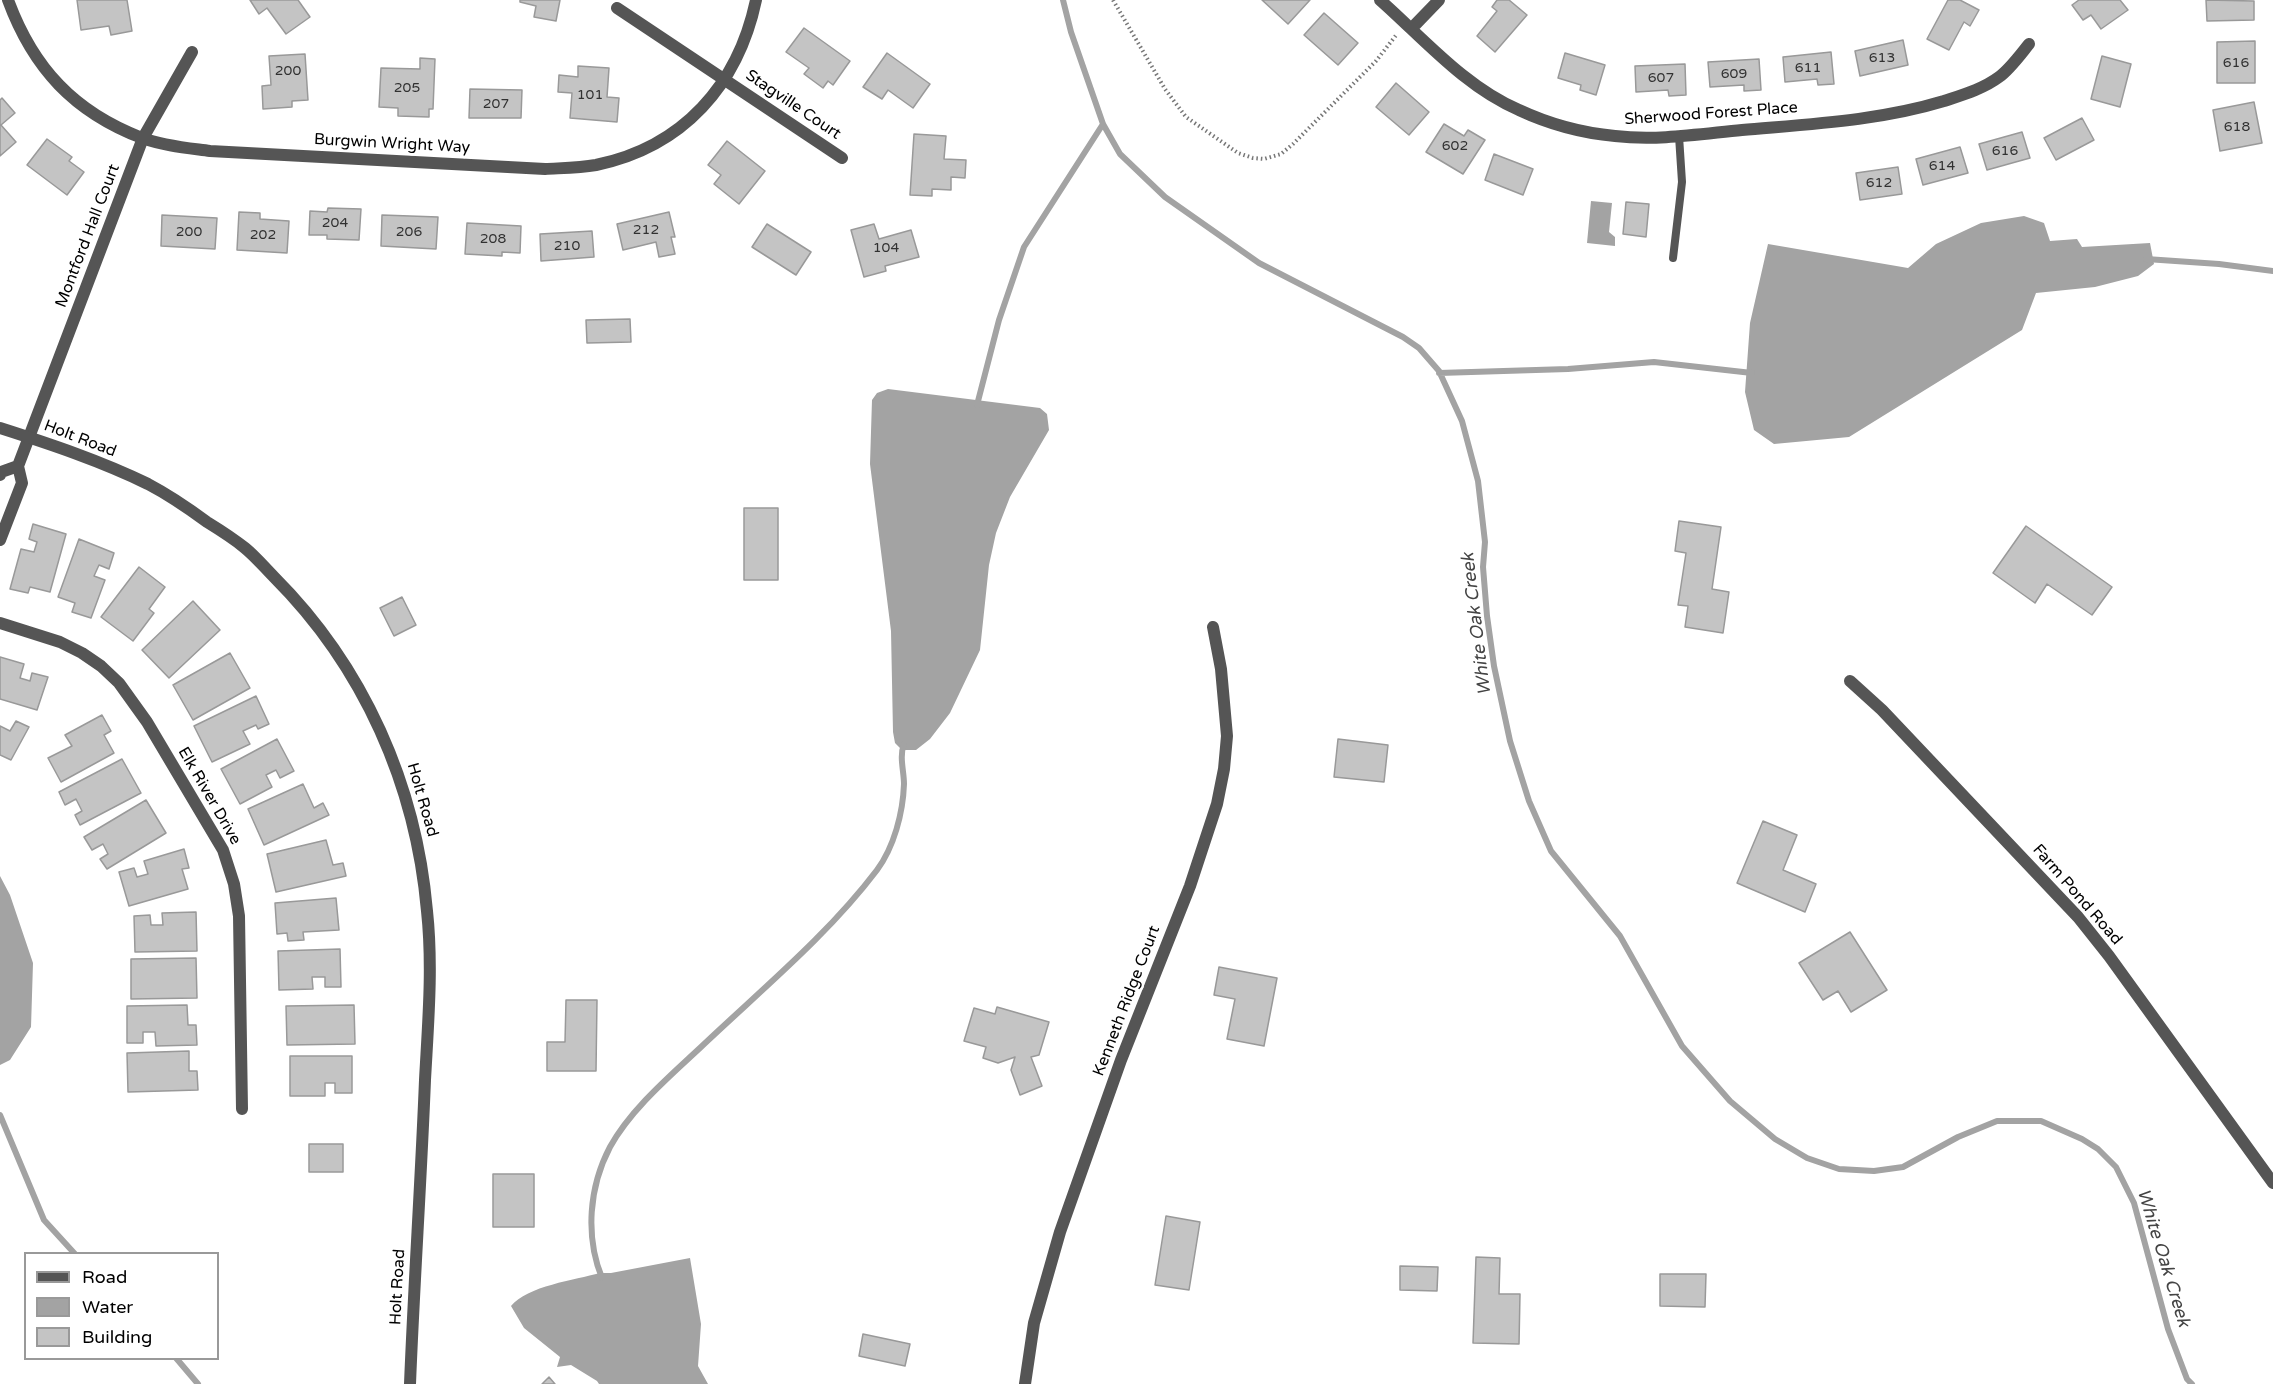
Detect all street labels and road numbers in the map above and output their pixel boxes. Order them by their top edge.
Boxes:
street label: Stagville Court [742,66,844,144]
street label: Sherwood Forest Place [1624,98,1798,130]
street label: Burgwin Wright Way [313,130,471,158]
street label: Montford Hall Court [52,162,124,310]
street label: Holt Road [41,416,119,462]
street label: Elk River Drive [173,744,245,848]
street label: Holt Road [402,761,442,839]
street label: Farm Pond Road [2028,841,2126,949]
street label: Kenneth Ridge Court [1089,923,1165,1079]
street label: Holt Road [386,1249,410,1325]

